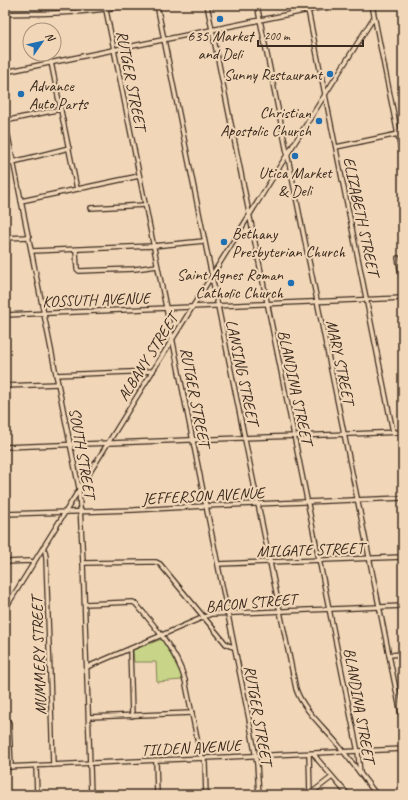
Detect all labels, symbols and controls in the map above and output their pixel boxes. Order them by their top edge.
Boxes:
marker: 635 Market and Deli [215,14,225,24]
north arrow [22,22,62,62]
scale bar [258,22,363,48]
place label: 635 Market and Deli [187,26,256,64]
text: 200 m [264,28,291,44]
street label: RUTGER STREET [112,29,151,135]
text: N [43,30,59,45]
place label: Sunny Restaurant [224,65,324,85]
marker: Sunny Restaurant [325,69,335,79]
place label: Advance Auto Parts [29,76,89,114]
marker: Advance Auto Parts [16,89,26,99]
place label: Christian Apostolic Church [220,103,312,141]
marker: Christian Apostolic Church [314,116,324,126]
marker: Utica Market & Deli [290,151,300,161]
street label: ELIZABETH STREET [339,155,384,282]
place label: Utica Market & Deli [258,163,333,201]
place label: Bethany Presbyterian Church [232,224,346,262]
marker: Bethany Presbyterian Church [219,237,229,247]
place label: Saint Agnes Roman Catholic Church [177,265,284,303]
marker: Saint Agnes Roman Catholic Church [286,278,296,288]
street label: KOSSUTH AVENUE [42,288,152,312]
street label: ALBANY STREET [113,307,184,405]
street label: LANSING STREET [221,318,264,431]
street label: MARY STREET [321,318,359,410]
street label: BLANDINA STREET [273,328,318,451]
street label: RUTGER STREET [176,346,215,452]
street label: SOUTH STREET [64,406,100,503]
street label: JEFFERSON AVENUE [140,483,267,509]
street label: MILGATE STREET [256,538,368,562]
street label: BACON STREET [205,589,301,617]
street label: MUMMERY STREET [27,592,51,715]
street label: BLANDINA STREET [339,646,380,769]
street label: RUTGER STREET [239,664,277,770]
street label: TILDEN AVENUE [141,735,244,761]

